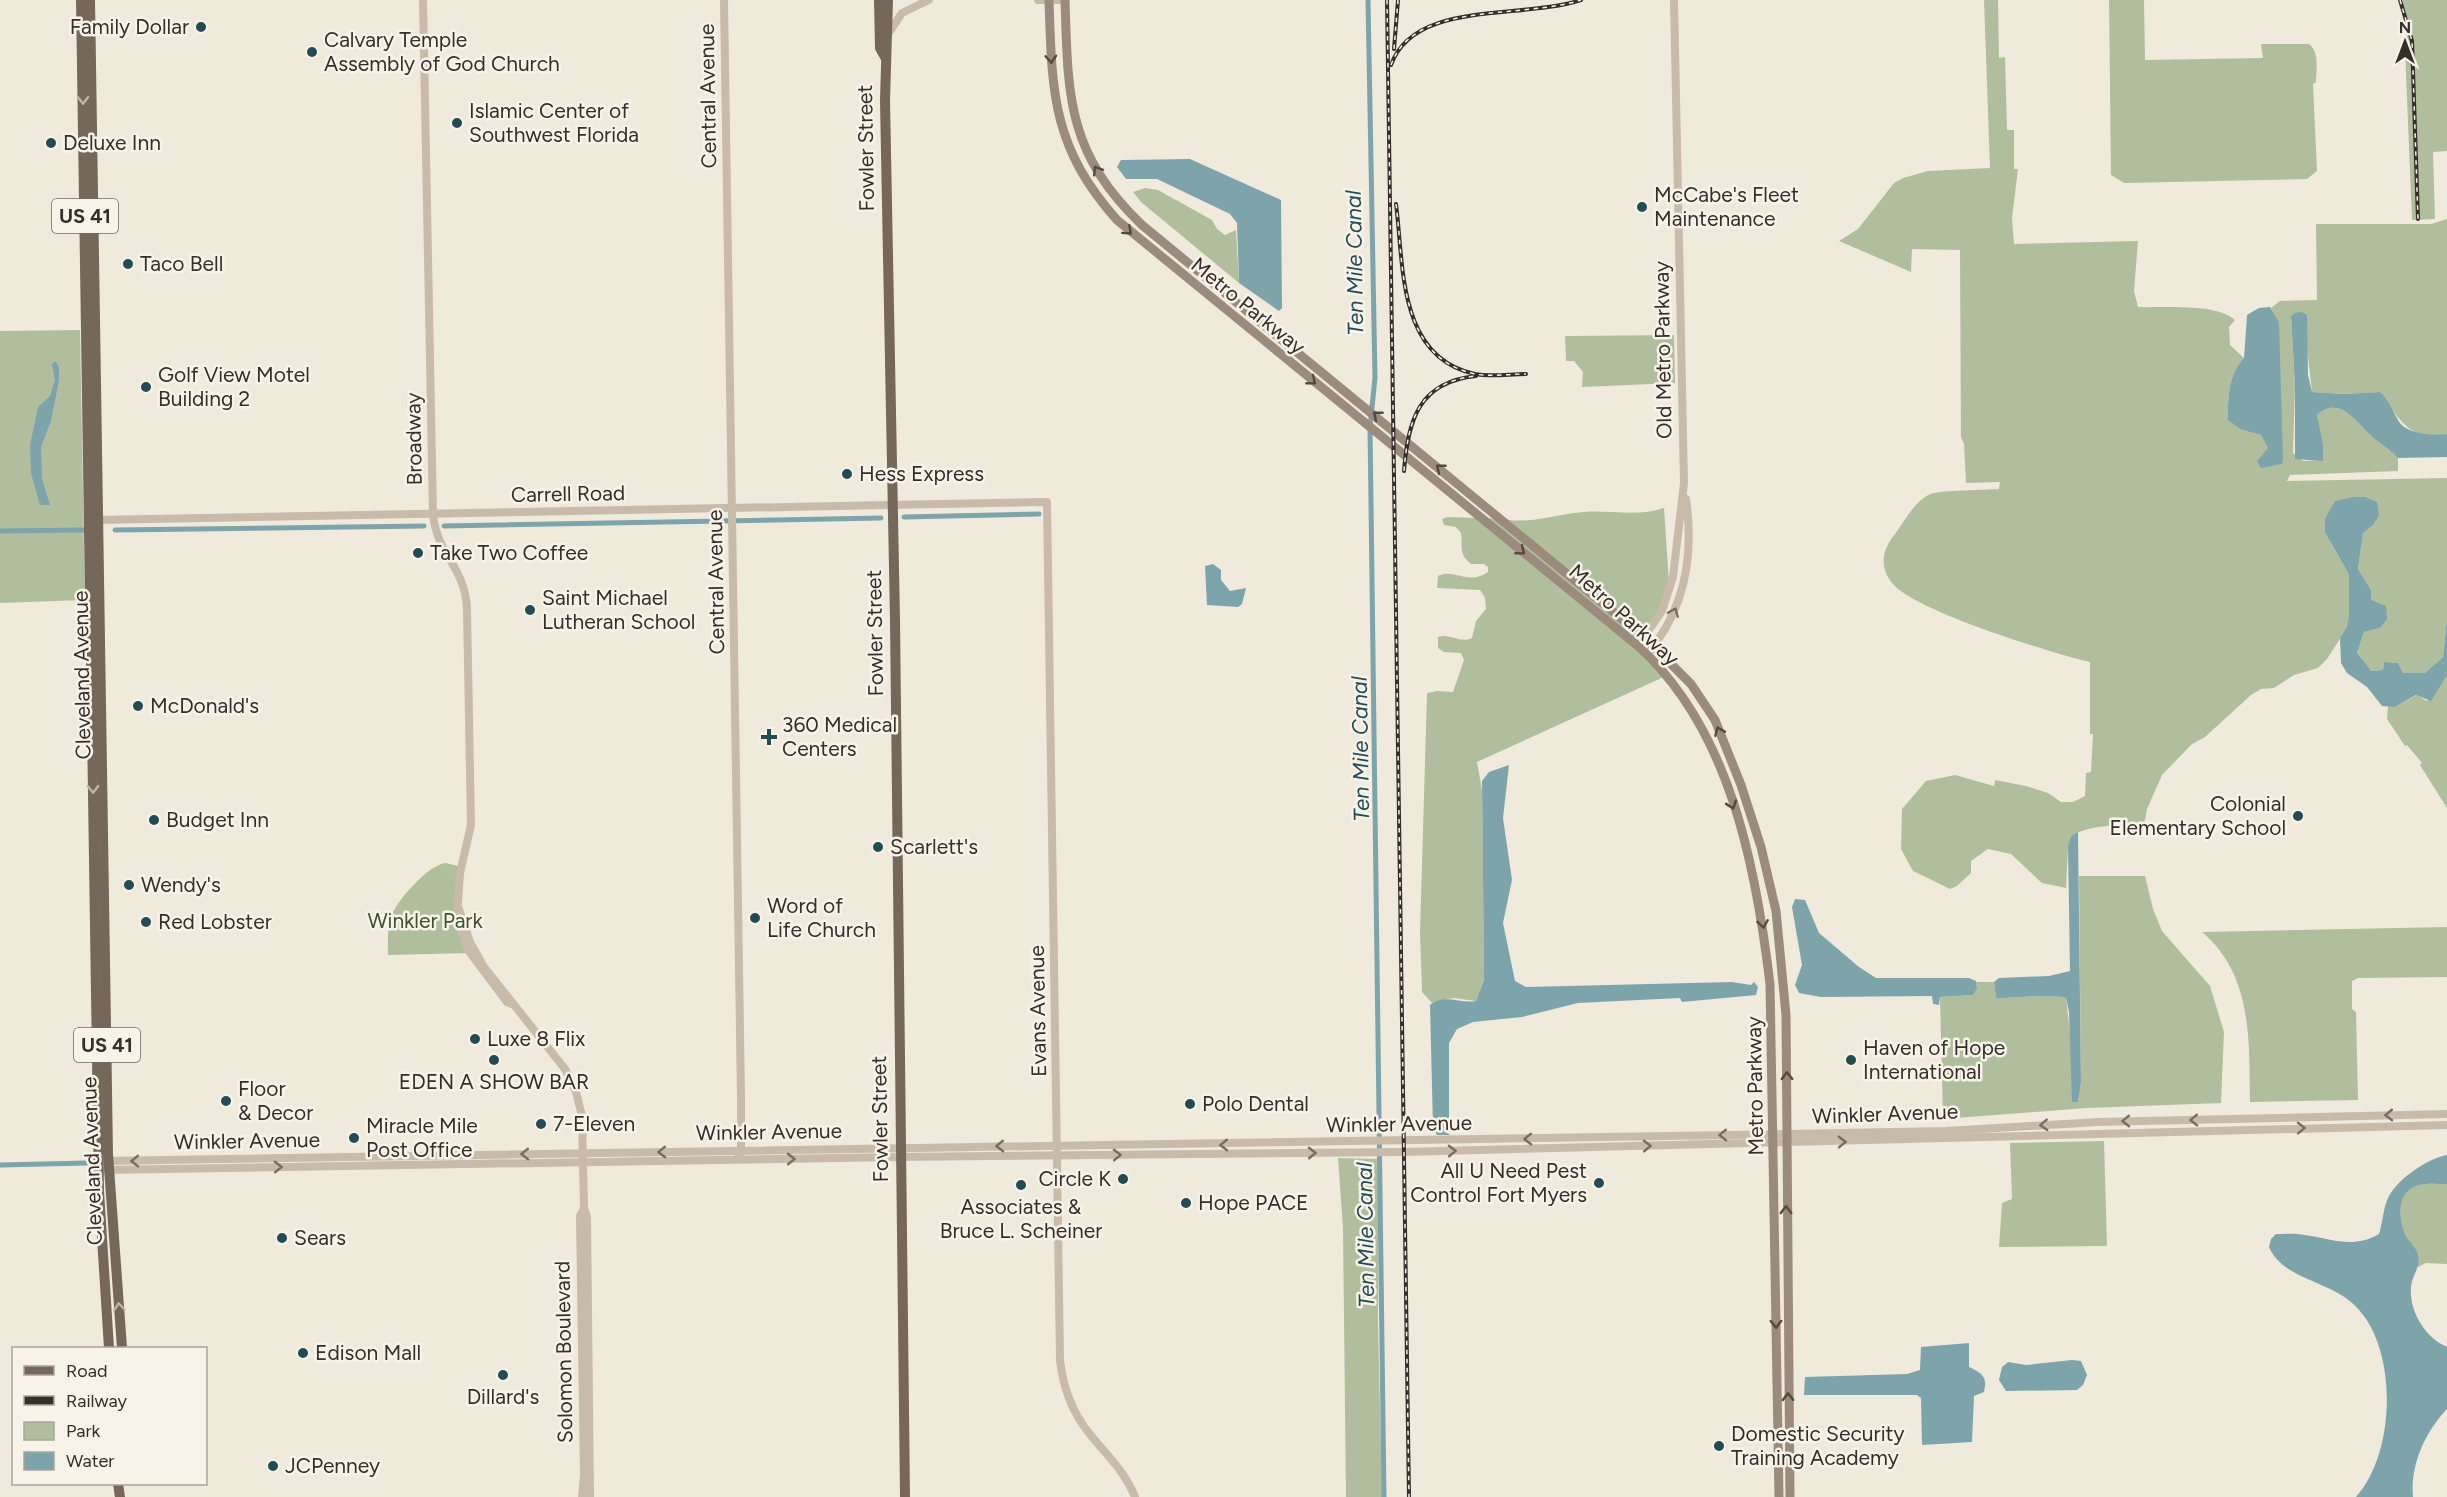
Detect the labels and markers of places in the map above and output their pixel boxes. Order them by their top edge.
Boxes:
place label: Family Dollar [70,14,189,39]
marker: Family Dollar [194,20,208,34]
place label: Calvary Temple Assembly of God Church [324,27,560,76]
marker: Calvary Temple Assembly of God Church [305,45,319,59]
place label: Islamic Center of Southwest Florida [469,98,639,147]
marker: Islamic Center of Southwest Florida [450,116,464,130]
place label: Deluxe Inn [63,130,161,155]
marker: Deluxe Inn [44,136,58,150]
place label: McCabe's Fleet Maintenance [1654,182,1799,231]
marker: McCabe's Fleet Maintenance [1635,200,1649,214]
place label: Taco Bell [140,251,223,276]
marker: Taco Bell [121,257,135,271]
place label: Golf View Motel Building 2 [158,362,310,411]
marker: Golf View Motel Building 2 [139,380,153,394]
place label: Hess Express [859,461,984,486]
marker: Hess Express [840,467,854,481]
place label: Take Two Coffee [430,540,588,565]
marker: Take Two Coffee [411,546,425,560]
place label: Saint Michael Lutheran School [542,585,695,634]
marker: Saint Michael Lutheran School [523,603,537,617]
place label: McDonald's [150,693,259,718]
marker: McDonald's [131,699,145,713]
place label: 360 Medical Centers [782,712,897,761]
marker: 360 Medical Centers [760,728,778,746]
place label: Colonial Elementary School [2110,791,2286,840]
place label: Budget Inn [166,807,269,832]
marker: Colonial Elementary School [2291,809,2305,823]
marker: Budget Inn [147,813,161,827]
place label: Scarlett's [890,834,978,859]
marker: Scarlett's [871,840,885,854]
place label: Wendy's [141,872,221,897]
marker: Wendy's [122,878,136,892]
place label: Word of Life Church [767,893,876,942]
place label: Red Lobster [158,909,272,934]
marker: Word of Life Church [748,911,762,925]
marker: Red Lobster [139,915,153,929]
place label: Luxe 8 Flix [487,1026,585,1051]
marker: Luxe 8 Flix [468,1032,482,1046]
place label: Haven of Hope International [1863,1035,2005,1084]
marker: EDEN A SHOW BAR [487,1053,501,1067]
marker: Haven of Hope International [1844,1053,1858,1067]
place label: EDEN A SHOW BAR [399,1069,589,1094]
place label: Floor & Decor [238,1076,313,1125]
place label: Polo Dental [1202,1091,1309,1116]
marker: Floor & Decor [219,1094,233,1108]
marker: Polo Dental [1183,1097,1197,1111]
place label: 7-Eleven [553,1111,635,1136]
place label: Miracle Mile Post Office [366,1113,478,1162]
marker: 7-Eleven [534,1117,548,1131]
marker: Miracle Mile Post Office [347,1131,361,1145]
place label: All U Need Pest Control Fort Myers [1410,1158,1587,1207]
place label: Circle K [1038,1166,1111,1191]
marker: Circle K [1116,1172,1130,1186]
marker: All U Need Pest Control Fort Myers [1592,1176,1606,1190]
marker: Associates & Bruce L. Scheiner [1014,1178,1028,1192]
place label: Hope PACE [1198,1190,1309,1215]
place label: Associates & Bruce L. Scheiner [940,1194,1102,1243]
marker: Hope PACE [1179,1196,1193,1210]
place label: Sears [294,1225,346,1250]
marker: Sears [275,1231,289,1245]
place label: Edison Mall [315,1340,421,1365]
marker: Edison Mall [296,1346,310,1360]
marker: Dillard's [496,1368,510,1382]
place label: Dillard's [467,1384,539,1409]
place label: Domestic Security Training Academy [1731,1421,1905,1470]
marker: Domestic Security Training Academy [1712,1439,1726,1453]
place label: JCPenney [285,1453,380,1478]
marker: JCPenney [266,1459,280,1473]

